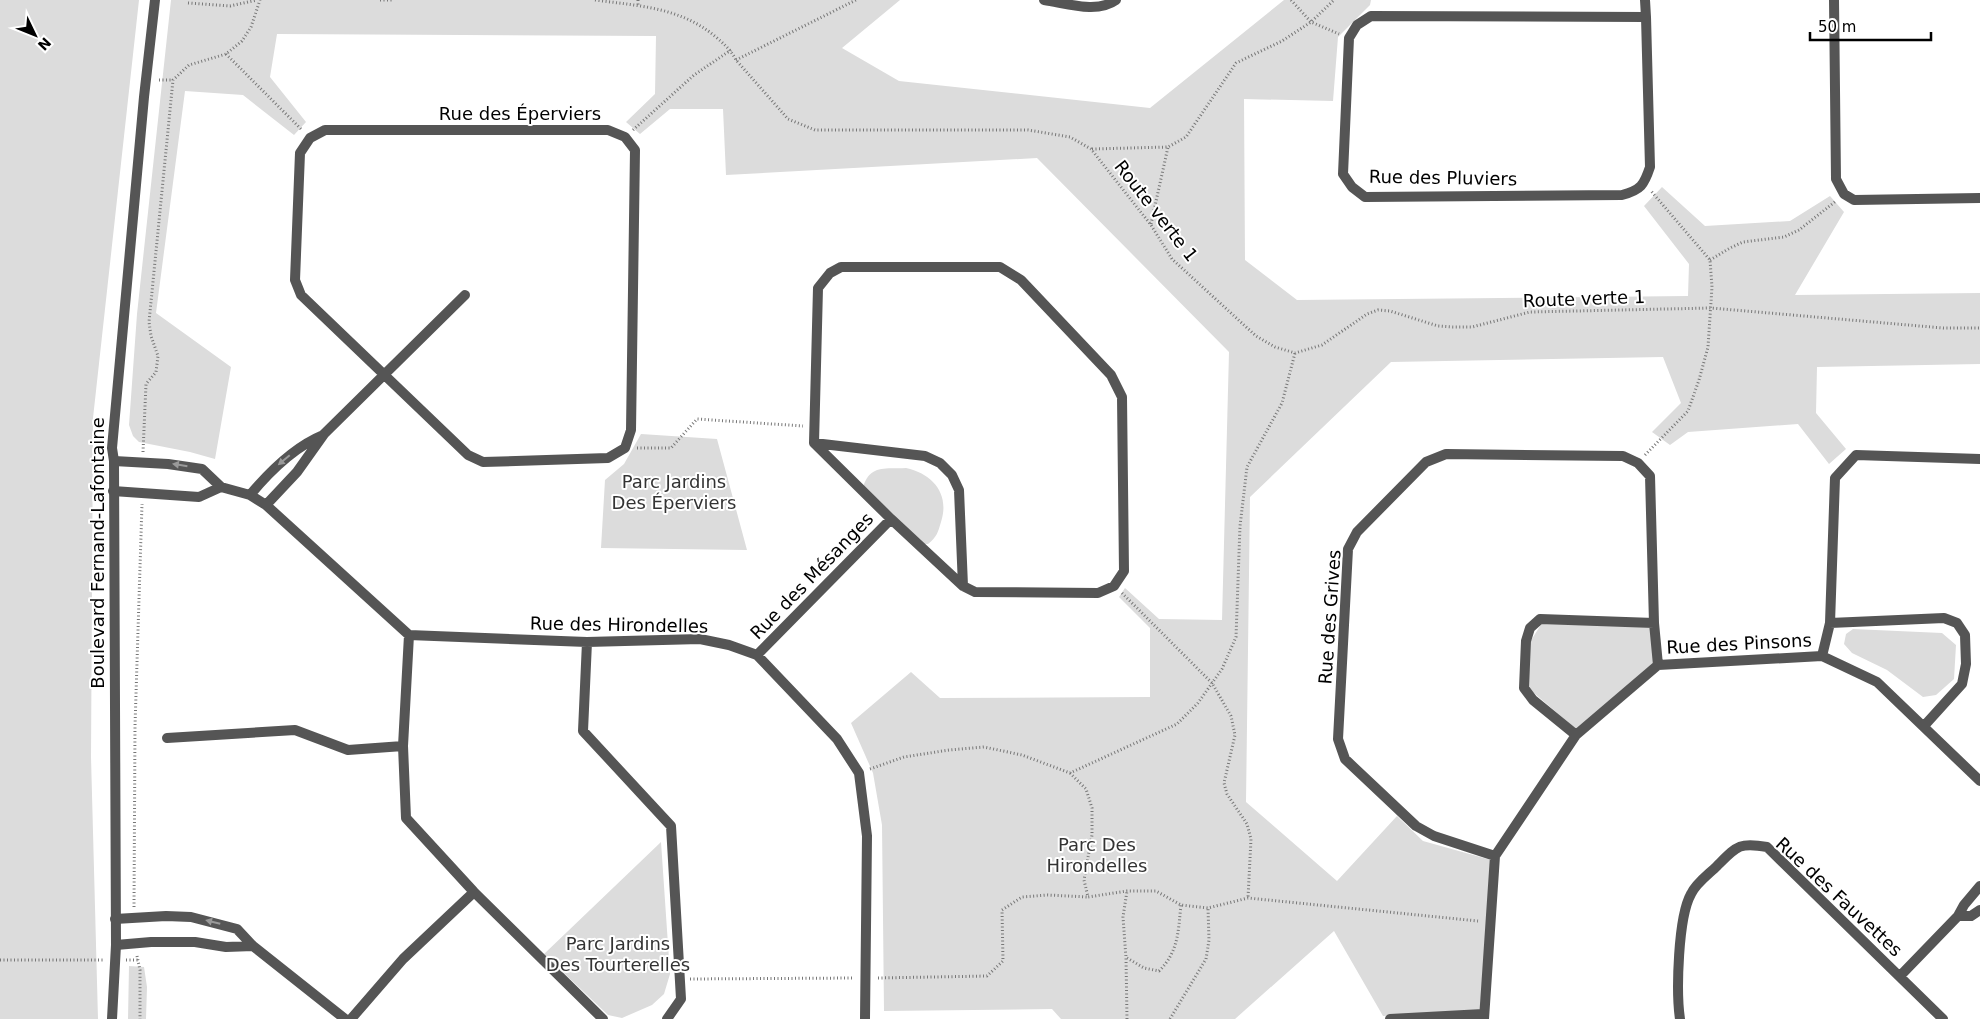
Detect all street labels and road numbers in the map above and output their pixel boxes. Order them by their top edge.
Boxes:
street label: Rue des Éperviers [439,103,601,124]
street label: Route verte 1 [1110,156,1202,265]
street label: Rue des Pluviers [1369,166,1517,189]
street label: Route verte 1 [1522,286,1646,311]
street label: Boulevard Fernand-Lafontaine [87,417,108,689]
street label: Rue des Mésanges [746,508,877,643]
street label: Rue des Grives [1314,549,1345,685]
street label: Rue des Hirondelles [530,612,708,637]
street label: Rue des Pinsons [1666,629,1812,658]
street label: Rue des Fauvettes [1772,833,1907,961]

